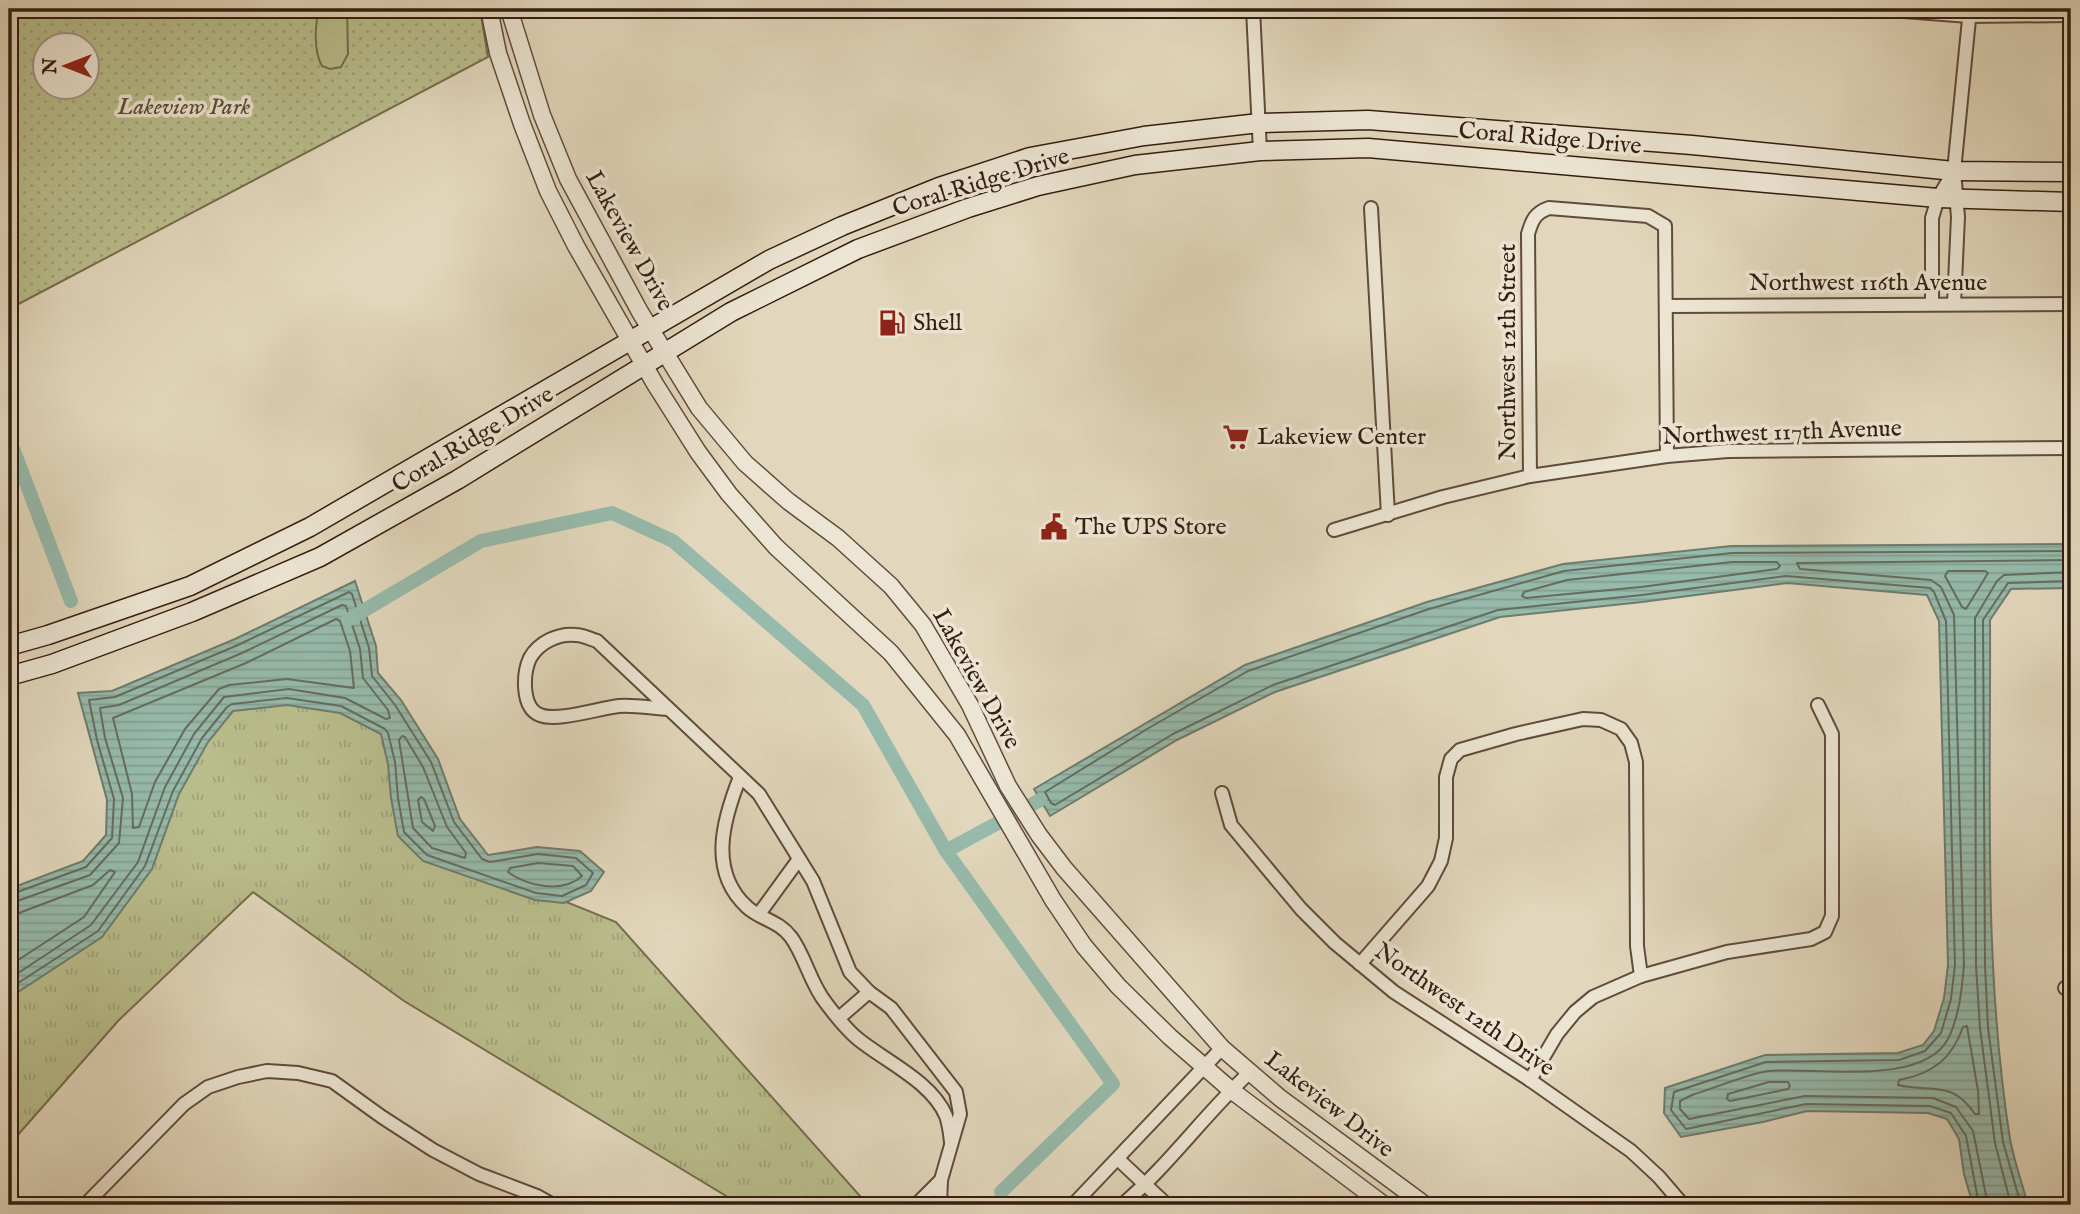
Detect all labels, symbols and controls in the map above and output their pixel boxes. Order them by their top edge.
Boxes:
north arrow [32,32,102,102]
text: N [39,57,63,75]
park label: Lakeview Park [117,92,251,123]
street label: Coral Ridge Drive [1457,116,1643,162]
street label: Coral Ridge Drive [889,141,1073,225]
street label: Lakeview Drive [578,165,680,317]
street label: Northwest 12th Street [1493,243,1524,461]
street label: Northwest 116th Avenue [1749,268,1987,299]
fuel station icon: Shell [877,308,907,338]
place label: Shell [913,308,963,339]
street label: Coral Ridge Drive [386,379,560,501]
street label: Northwest 117th Avenue [1662,413,1902,453]
supermarket icon: Lakeview Center [1221,422,1251,452]
place label: Lakeview Center [1257,422,1426,453]
public building icon: The UPS Store [1039,512,1069,542]
place label: The UPS Store [1075,512,1226,543]
street label: Lakeview Drive [925,603,1027,755]
street label: Northwest 12th Drive [1368,936,1560,1084]
street label: Lakeview Drive [1258,1045,1400,1165]

